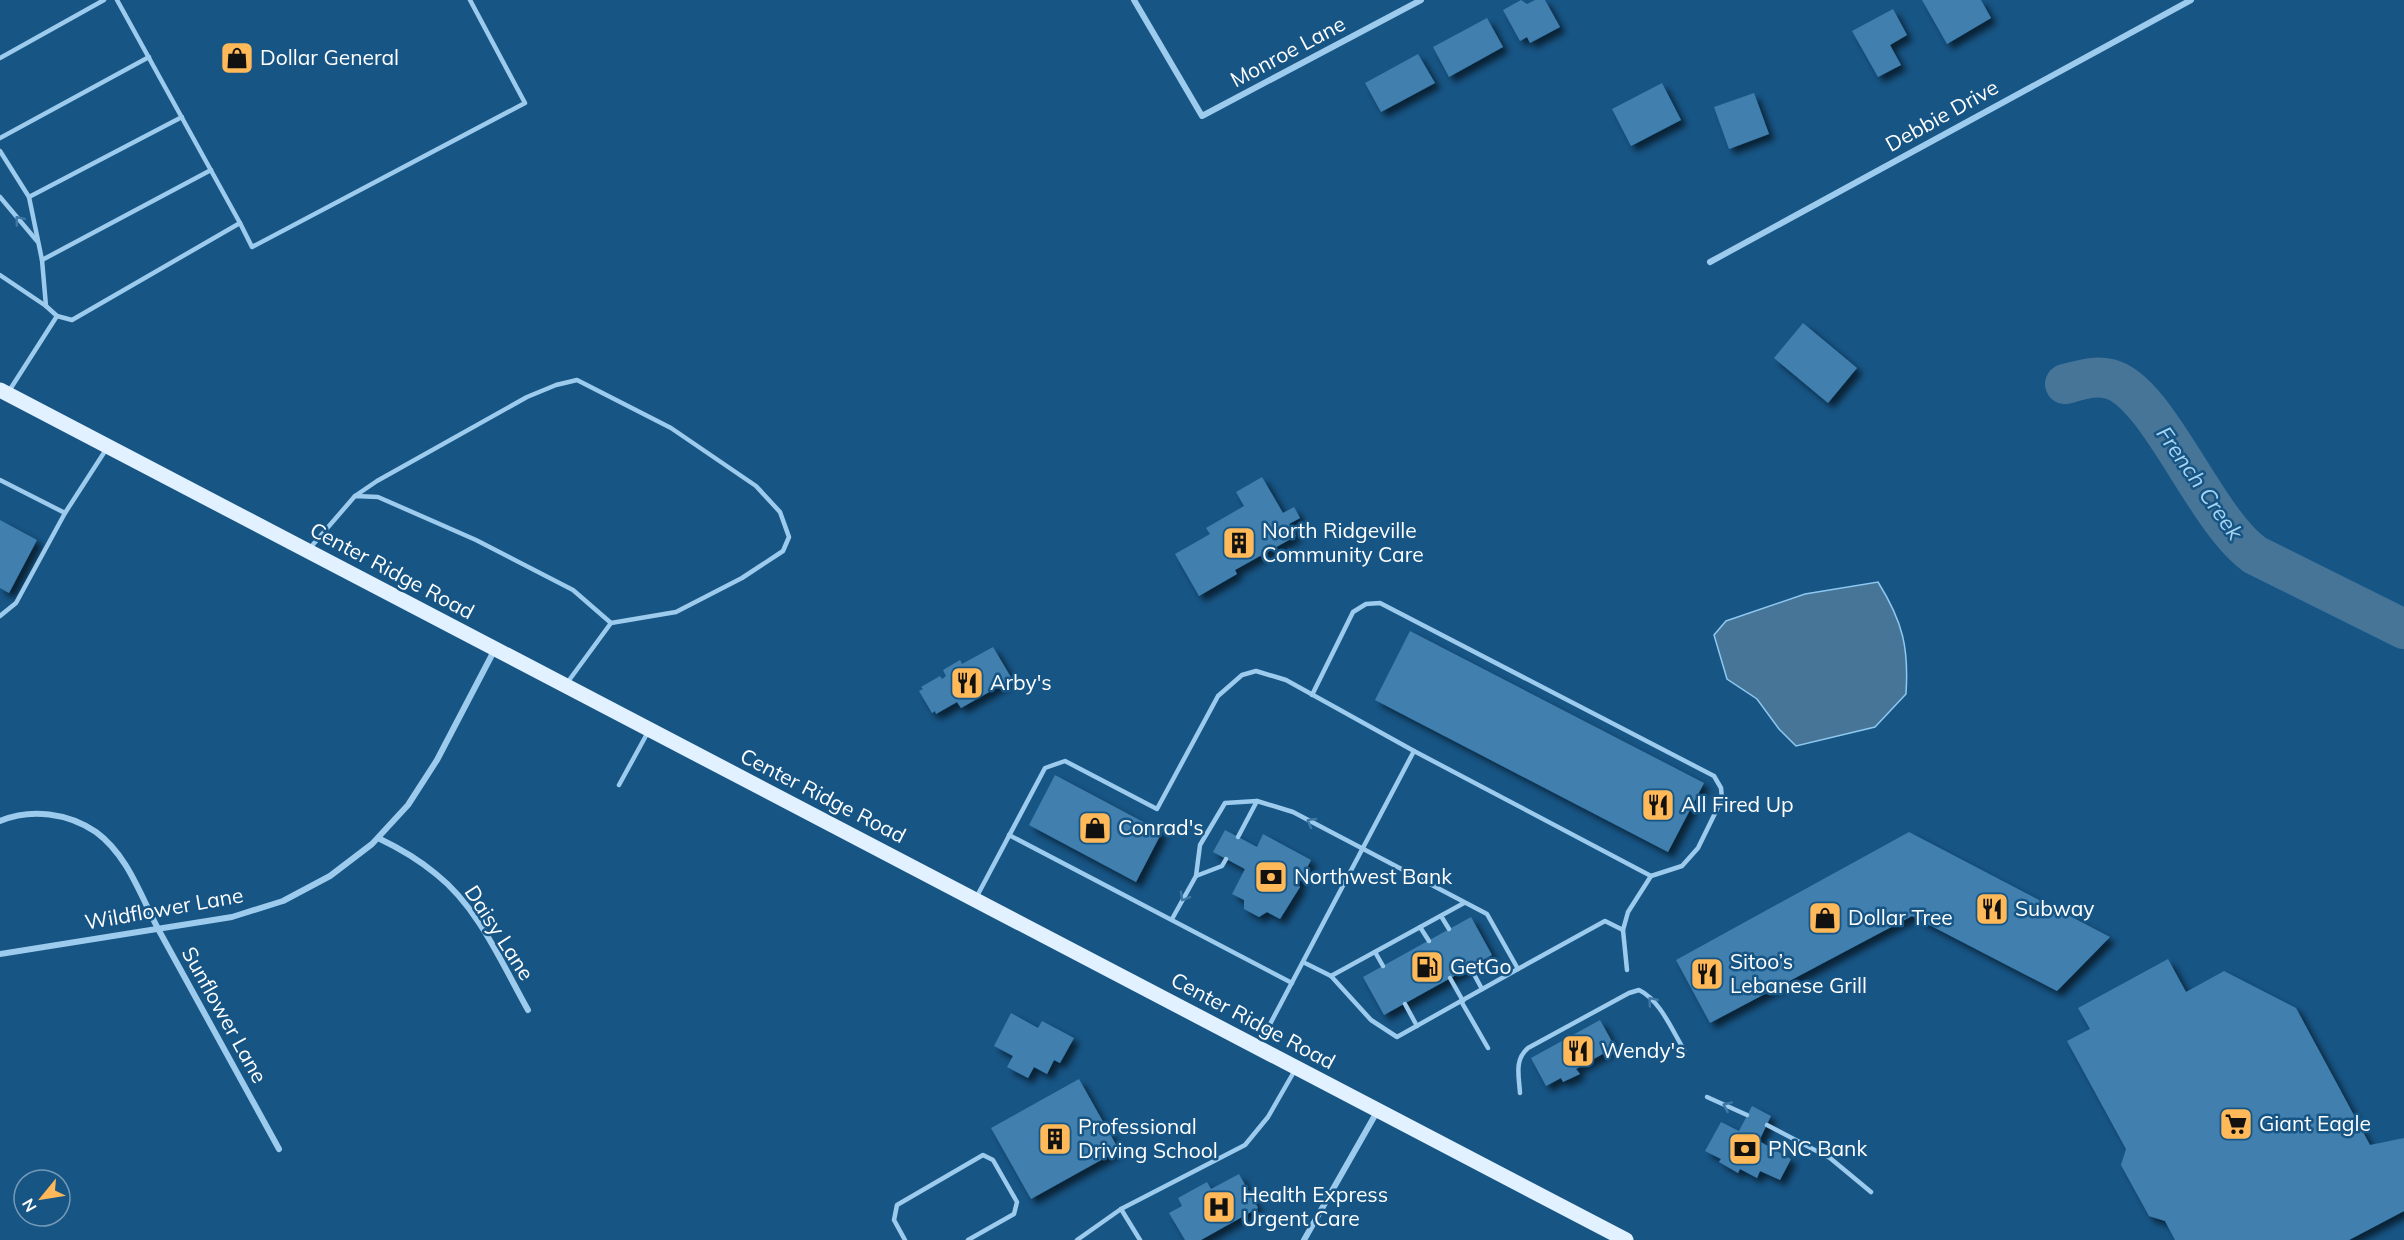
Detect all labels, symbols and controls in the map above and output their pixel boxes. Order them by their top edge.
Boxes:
street label: Monroe Lane [1226,10,1349,92]
shop icon: Dollar General [219,40,255,76]
place label: Dollar General [260,44,399,70]
street label: Debbie Drive [1881,73,2002,157]
one-way arrow [16,216,27,227]
water label: French Creek [2151,421,2250,546]
street label: Center Ridge Road [306,516,479,624]
place label: North Ridgeville Community Care [1262,517,1424,567]
building icon: North Ridgeville Community Care [1221,525,1257,561]
restaurant icon: Arby's [949,665,985,701]
place label: Arby's [990,669,1052,695]
street label: Center Ridge Road [736,742,911,848]
restaurant icon: All Fired Up [1640,787,1676,823]
place label: All Fired Up [1681,791,1794,817]
shop icon: Conrad's [1077,810,1113,846]
place label: Conrad's [1118,814,1204,840]
one-way arrow [1307,818,1317,829]
bank icon: Northwest Bank [1253,859,1289,895]
place label: Northwest Bank [1294,863,1452,889]
street label: Daisy Lane [460,880,540,985]
street label: Wildflower Lane [83,881,245,935]
one-way arrow [1180,891,1191,902]
restaurant icon: Subway [1974,891,2010,927]
place label: Subway [2015,895,2094,921]
shop icon: Dollar Tree [1807,900,1843,936]
place label: Dollar Tree [1848,904,1953,930]
street label: Sunflower Lane [177,942,273,1087]
place label: Sitoo’s Lebanese Grill [1730,948,1867,998]
fuel station icon: GetGo [1409,949,1445,985]
place label: GetGo [1450,953,1511,979]
restaurant icon: Sitoo’s Lebanese Grill [1689,956,1725,992]
street label: Center Ridge Road [1167,966,1340,1074]
one-way arrow [1649,997,1660,1008]
restaurant icon: Wendy's [1560,1033,1596,1069]
place label: Wendy's [1601,1037,1686,1063]
one-way arrow [1722,1101,1733,1113]
supermarket icon: Giant Eagle [2218,1106,2254,1142]
place label: Giant Eagle [2259,1110,2371,1136]
place label: Professional Driving School [1078,1113,1218,1163]
building icon: Professional Driving School [1037,1121,1073,1157]
bank icon: PNC Bank [1727,1131,1763,1167]
place label: PNC Bank [1768,1135,1867,1161]
north arrow [12,1168,72,1228]
place label: Health Express Urgent Care [1242,1181,1388,1231]
hospital icon: Health Express Urgent Care [1201,1189,1237,1225]
text: N [17,1195,41,1216]

